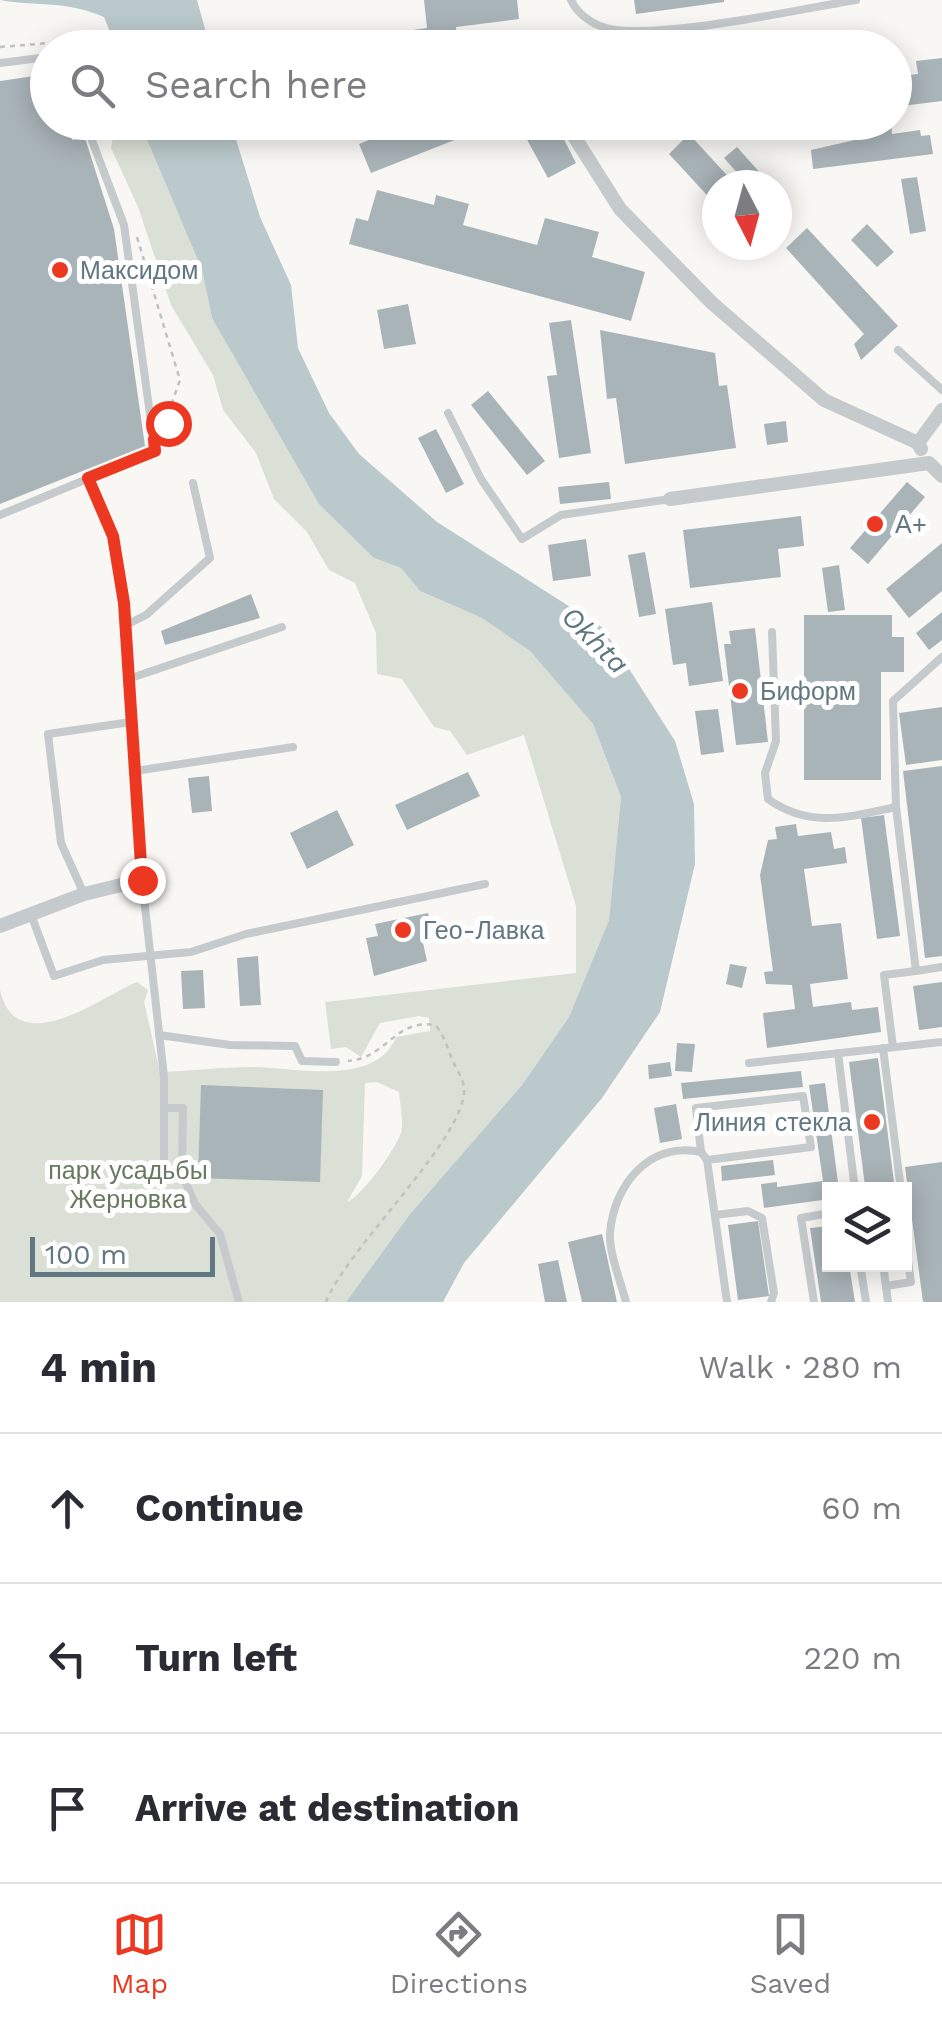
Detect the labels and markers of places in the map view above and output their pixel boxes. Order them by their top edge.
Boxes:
place label: Максидом [80,256,198,285]
marker: Максидом [49,259,71,281]
place label: А+ [895,510,927,539]
marker: А+ [864,513,886,535]
place label: Биформ [760,677,856,706]
marker: Биформ [729,680,751,702]
place label: Гео-Лавка [423,916,545,945]
marker: Гео-Лавка [392,919,414,941]
place label: Линия стекла [695,1108,852,1137]
marker: Линия стекла [861,1111,883,1133]

